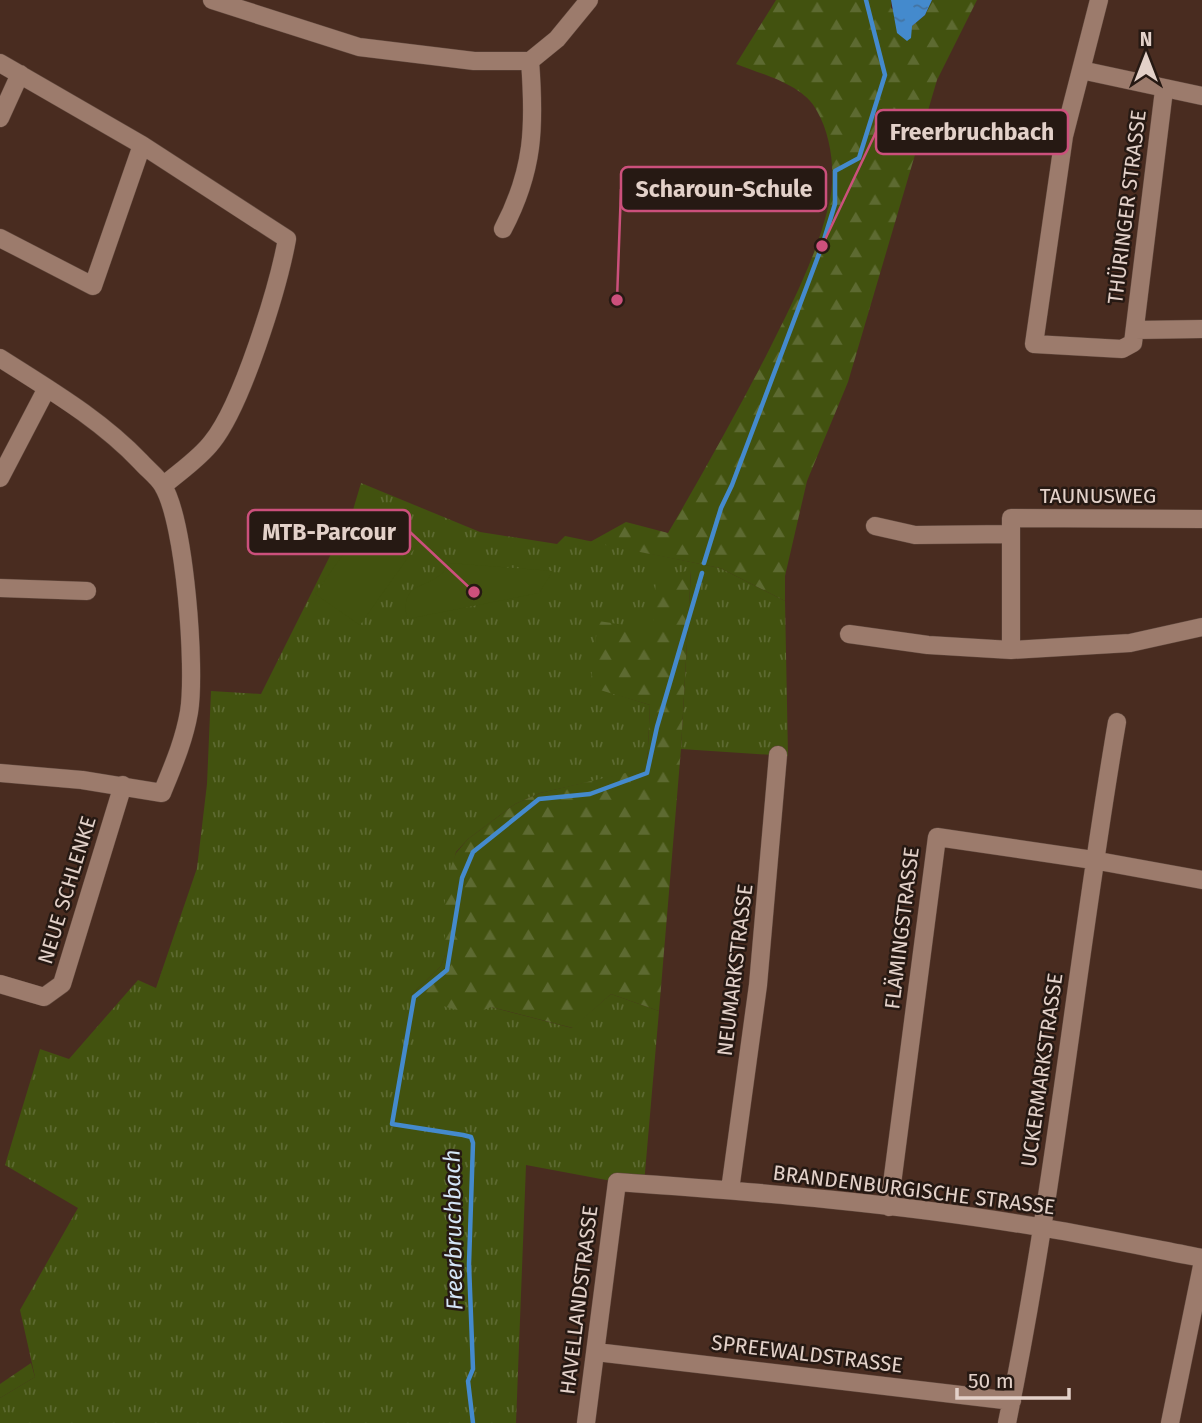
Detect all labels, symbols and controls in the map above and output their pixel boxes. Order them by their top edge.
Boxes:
north arrow [1111,21,1181,91]
text: N [1140,28,1152,51]
street label: THÜRINGER STRASSE [1102,108,1152,306]
callout: Freerbruchbach [876,110,1068,154]
text: Freerbruchbach [890,118,1054,146]
callout: Scharoun-Schule [621,167,826,211]
text: Scharoun-Schule [636,175,813,203]
street label: TAUNUSWEG [1040,483,1156,509]
callout: MTB-Parcour [248,510,410,554]
text: MTB-Parcour [262,518,397,546]
street label: NEUE SCHLENKE [32,813,102,967]
street label: FLÄMINGSTRASSE [879,845,925,1011]
street label: NEUMARKSTRASSE [712,882,758,1058]
street label: UCKERMARKSTRASSE [1016,971,1068,1169]
water label: Freerbruchbach [438,1149,468,1311]
street label: BRANDENBURGISCHE STRASSE [771,1160,1057,1220]
street label: HAVELLANDSTRASSE [555,1204,603,1396]
street label: SPREEWALDSTRASSE [710,1329,904,1379]
scale bar [957,1356,1069,1400]
text: 50 m [968,1368,1014,1394]

